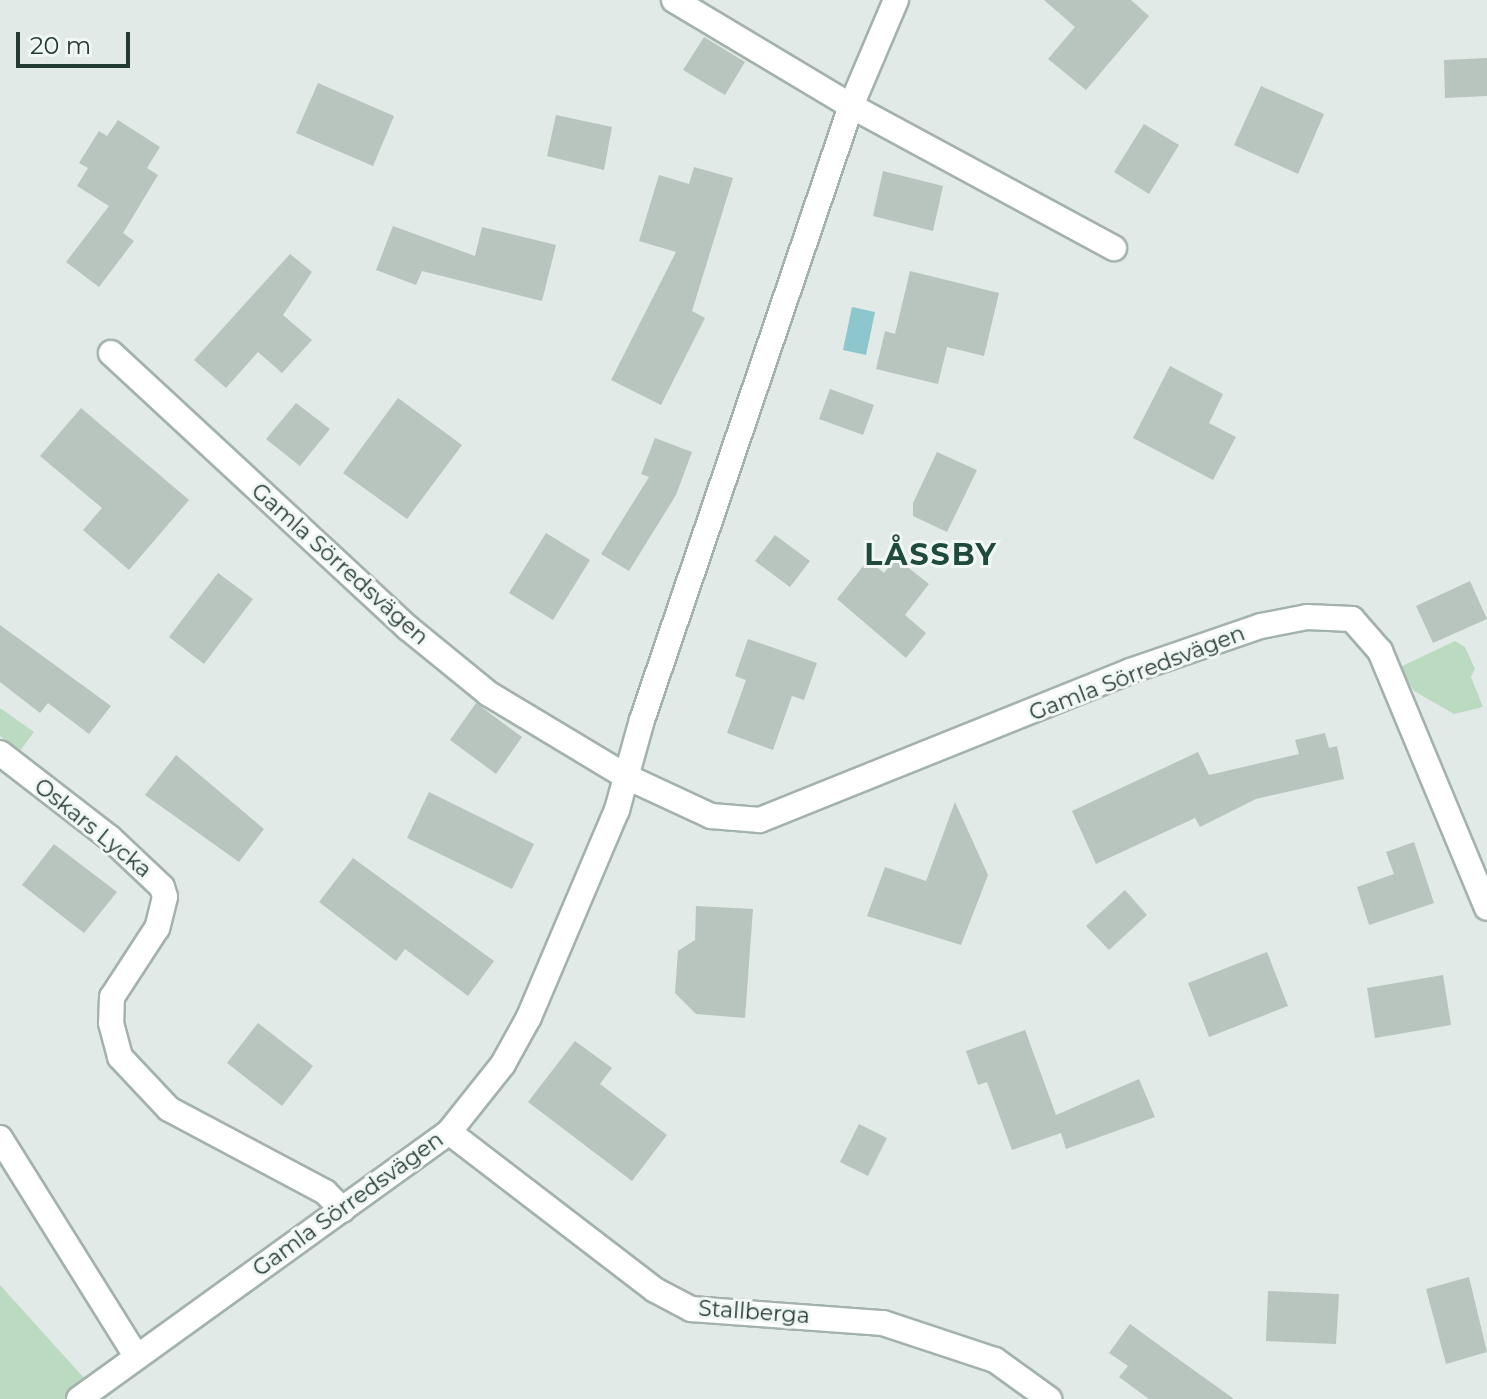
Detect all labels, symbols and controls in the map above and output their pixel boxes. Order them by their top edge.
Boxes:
scale bar [20,16,134,66]
text: 20 m [30,31,91,60]
street label: Gamla Sörredsvägen [246,478,434,650]
district label: LÅSSBY [864,537,998,573]
street label: Gamla Sörredsvägen [1025,620,1249,726]
street label: Oskars Lycka [29,773,157,883]
street label: Gamla Sörredsvägen [248,1126,448,1282]
street label: Stallberga [697,1295,811,1329]

